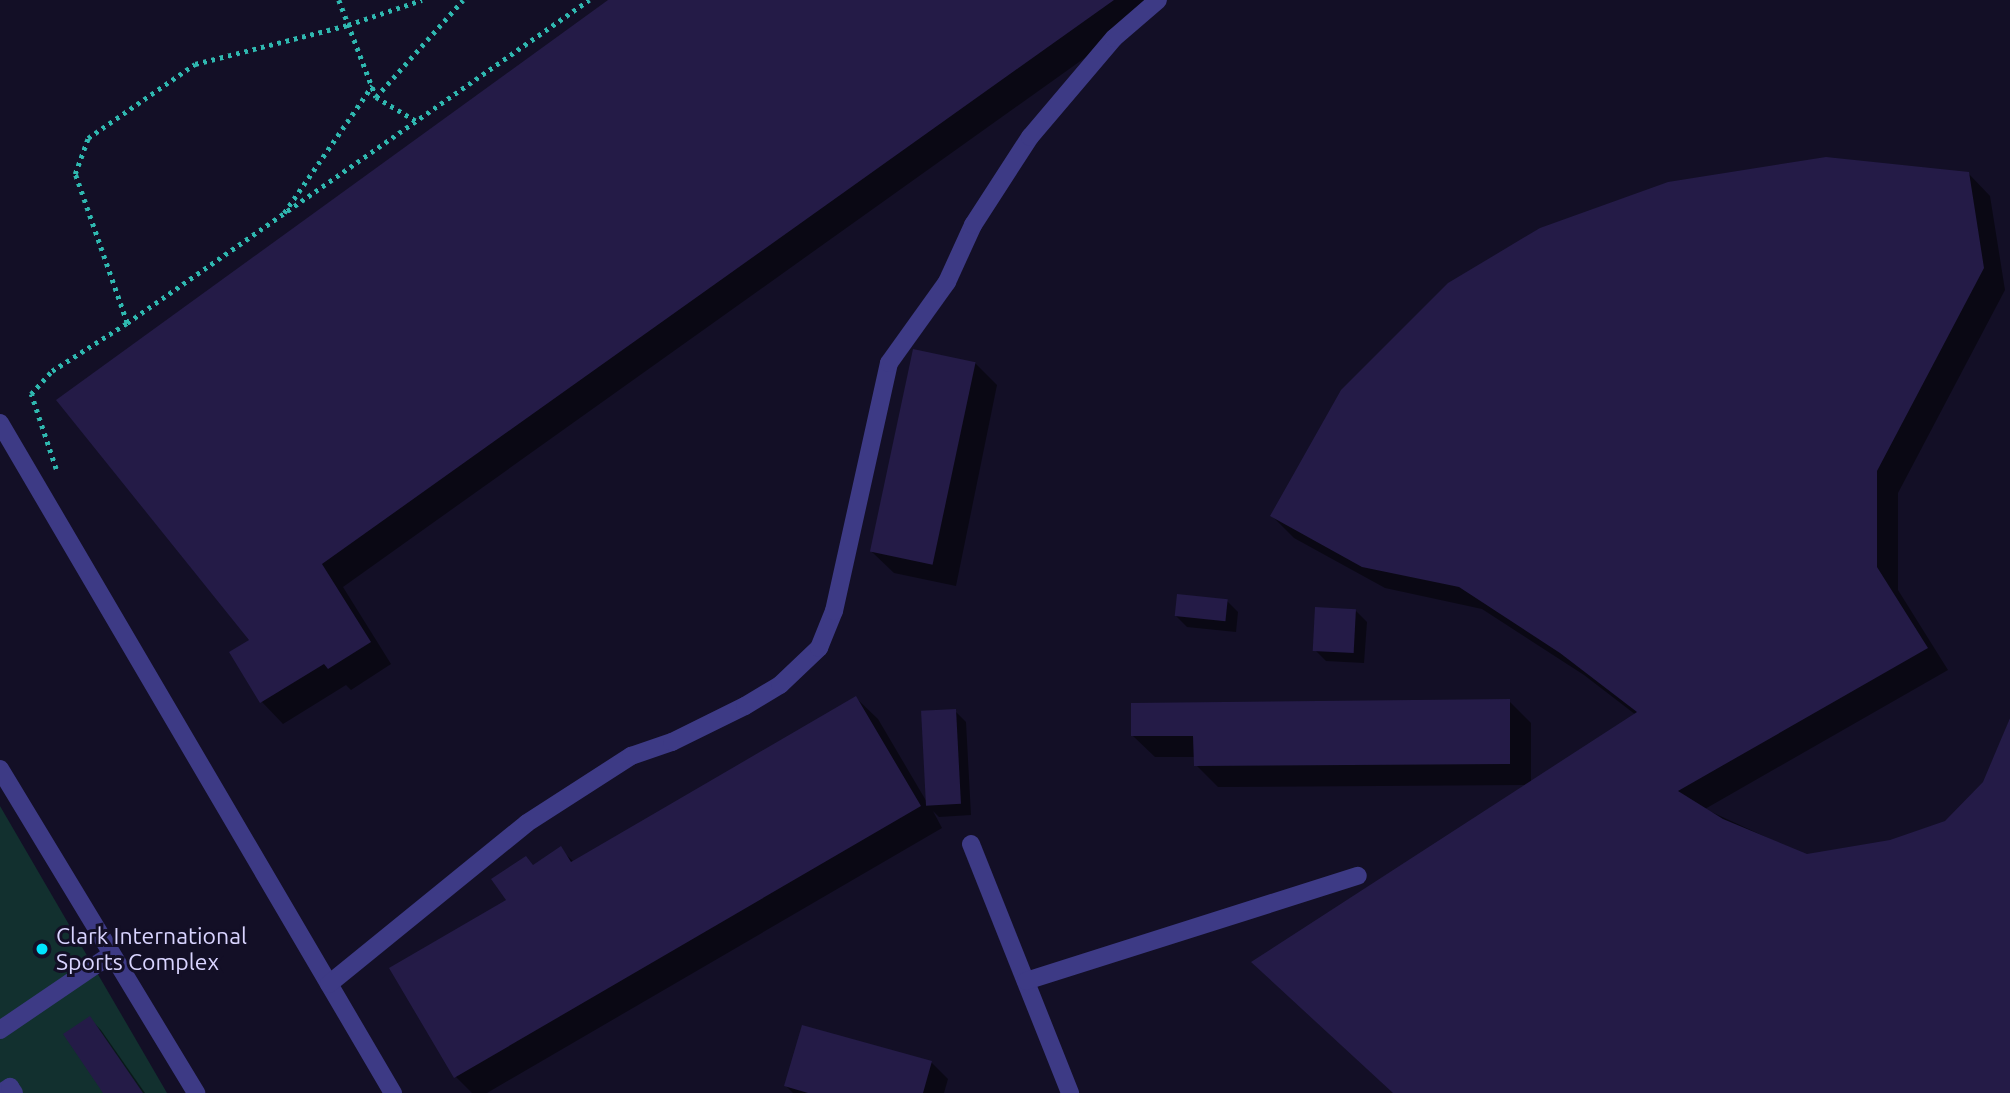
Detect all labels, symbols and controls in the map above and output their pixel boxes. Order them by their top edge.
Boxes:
place label: Clark International Sports Complex [56,922,247,976]
marker: Clark International Sports Complex [34,941,50,957]

